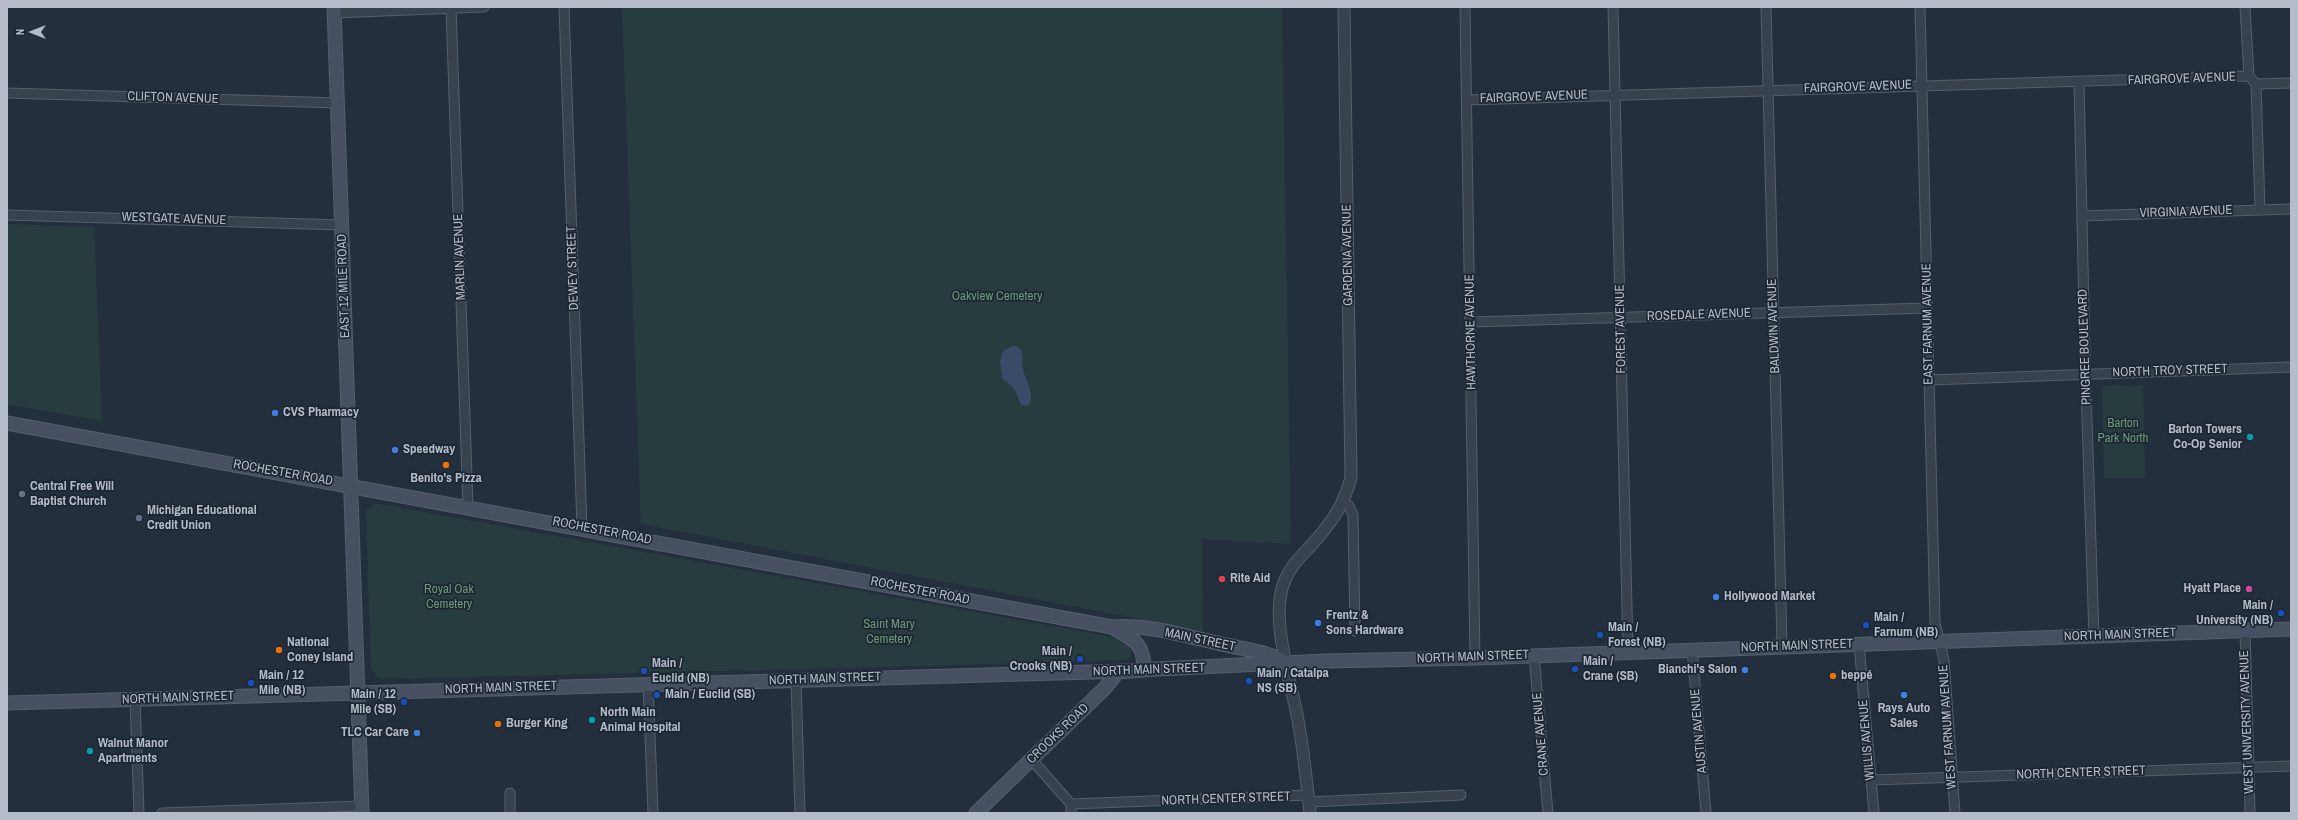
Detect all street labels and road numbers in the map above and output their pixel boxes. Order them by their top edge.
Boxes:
street label: FAIRGROVE AVENUE [2128,69,2236,89]
street label: FAIRGROVE AVENUE [1804,77,1912,97]
street label: FAIRGROVE AVENUE [1480,87,1588,107]
street label: CLIFTON AVENUE [127,89,219,107]
street label: VIRGINIA AVENUE [2139,203,2233,221]
street label: GARDENIA AVENUE [1339,204,1357,306]
street label: WESTGATE AVENUE [121,209,227,229]
street label: MARLIN AVENUE [451,214,469,300]
street label: DEWEY STREET [564,226,582,310]
street label: EAST 12 MILE ROAD [334,234,354,338]
street label: EAST FARNUM AVENUE [1919,263,1937,385]
street label: HAWTHORNE AVENUE [1462,274,1480,390]
street label: BALDWIN AVENUE [1765,278,1783,374]
street label: FOREST AVENUE [1612,284,1630,374]
street label: PINGREE BOULEVARD [2075,289,2095,405]
street label: ROSEDALE AVENUE [1647,305,1751,325]
street label: NORTH TROY STREET [2112,361,2228,381]
street label: ROCHESTER ROAD [232,457,334,489]
street label: ROCHESTER ROAD [551,514,653,548]
street label: ROCHESTER ROAD [869,574,971,608]
street label: MAIN STREET [1163,625,1237,655]
street label: NORTH MAIN STREET [2064,625,2176,645]
street label: NORTH MAIN STREET [1741,636,1853,656]
street label: NORTH MAIN STREET [1417,647,1529,667]
street label: WEST UNIVERSITY AVENUE [2237,650,2257,794]
street label: NORTH MAIN STREET [1093,660,1205,680]
street label: WEST FARNUM AVENUE [1936,664,1960,790]
street label: NORTH MAIN STREET [769,669,881,689]
street label: NORTH MAIN STREET [445,678,557,698]
street label: NORTH MAIN STREET [122,688,234,708]
street label: AUSTIN AVENUE [1688,688,1710,774]
street label: CRANE AVENUE [1530,692,1552,776]
street label: WILLIS AVENUE [1856,699,1878,781]
street label: CROOKS ROAD [1024,701,1092,767]
street label: NORTH CENTER STREET [2016,763,2146,783]
street label: NORTH CENTER STREET [1161,789,1291,809]

